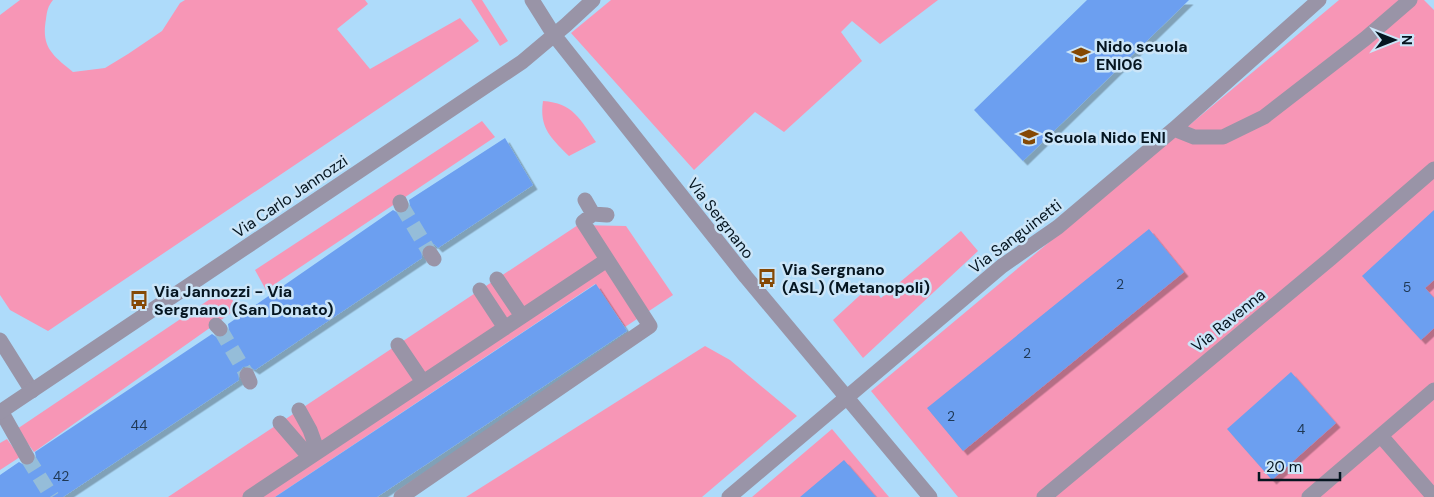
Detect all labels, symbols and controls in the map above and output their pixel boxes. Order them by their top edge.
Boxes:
north arrow [1369,15,1419,65]
text: N [1398,35,1416,45]
place label: Nido scuola ENI06 [1096,36,1188,75]
school or university icon: Nido scuola ENI06 [1070,44,1092,66]
school or university icon: Scuola Nido ENI [1018,126,1040,148]
place label: Scuola Nido ENI [1044,127,1166,148]
street label: Via Carlo Jannozzi [229,150,352,243]
street label: Via Sergnano [682,174,759,263]
street label: Via Sanguinetti [965,195,1066,278]
place label: Via Sergnano (ASL) (Metanopoli) [782,259,930,298]
bus stop icon: Via Sergnano (ASL) (Metanopoli) [756,267,778,289]
house number: 2 [1116,275,1124,293]
house number: 5 [1403,278,1411,296]
place label: Via Jannozzi - Via Sergnano (San Donato) [154,281,333,320]
street label: Via Ravenna [1187,284,1270,357]
bus stop icon: Via Jannozzi - Via Sergnano (San Donato) [128,289,150,311]
house number: 2 [1023,344,1031,362]
house number: 2 [947,407,955,425]
house number: 44 [131,416,148,434]
house number: 4 [1297,420,1306,438]
scale bar [1259,450,1340,482]
text: 20 m [1266,457,1302,477]
house number: 42 [53,467,69,485]

